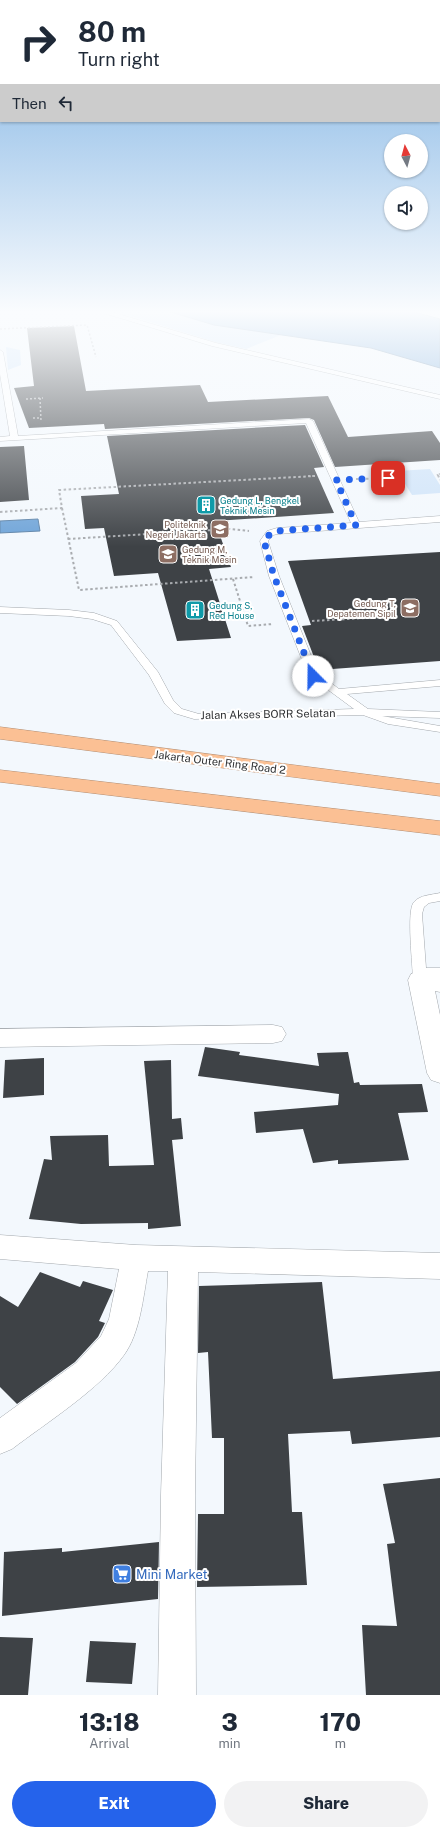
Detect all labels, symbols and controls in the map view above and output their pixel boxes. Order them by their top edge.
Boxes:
text: 80 m [78,15,146,48]
icon: right [12,16,64,68]
text: Turn right [78,49,160,70]
icon: left [55,92,77,114]
text: Then [12,95,47,112]
north arrow [384,134,428,178]
map controls [384,134,428,230]
button: sound [384,186,428,230]
pin [371,461,405,495]
icon: arrive [377,467,399,489]
building icon: Gedung L, Bengkel Teknik Mesin [195,494,217,516]
place label: Gedung L, Bengkel Teknik Mesin [220,495,300,516]
school or university icon: Politeknik Negeri Jakarta [209,518,231,540]
place label: Politeknik Negeri Jakarta [146,519,206,540]
school or university icon: Gedung M, Teknik Mesin [157,543,179,565]
place label: Gedung M, Teknik Mesin [182,544,237,565]
school or university icon: Gedung T, Depatemen Sipil [399,597,421,619]
place label: Gedung T, Depatemen Sipil [327,598,396,619]
building icon: Gedung S, Red House [184,599,206,621]
place label: Gedung S, Red House [209,600,254,621]
position arrow [292,655,334,697]
street label: Jalan Akses BORR Selatan [200,707,336,721]
street label: Jakarta Outer Ring Road 2 [153,748,287,776]
supermarket icon: Mini Market [111,1563,133,1585]
place label: Mini Market [136,1567,208,1582]
text: 13:18 [79,1708,140,1736]
text: 3 [221,1708,238,1736]
text: 170 [320,1708,361,1736]
text: Arrival [89,1736,129,1751]
text: min [219,1736,241,1751]
text: m [335,1736,346,1751]
button: Exit [12,1781,216,1827]
button: Share [224,1781,428,1827]

